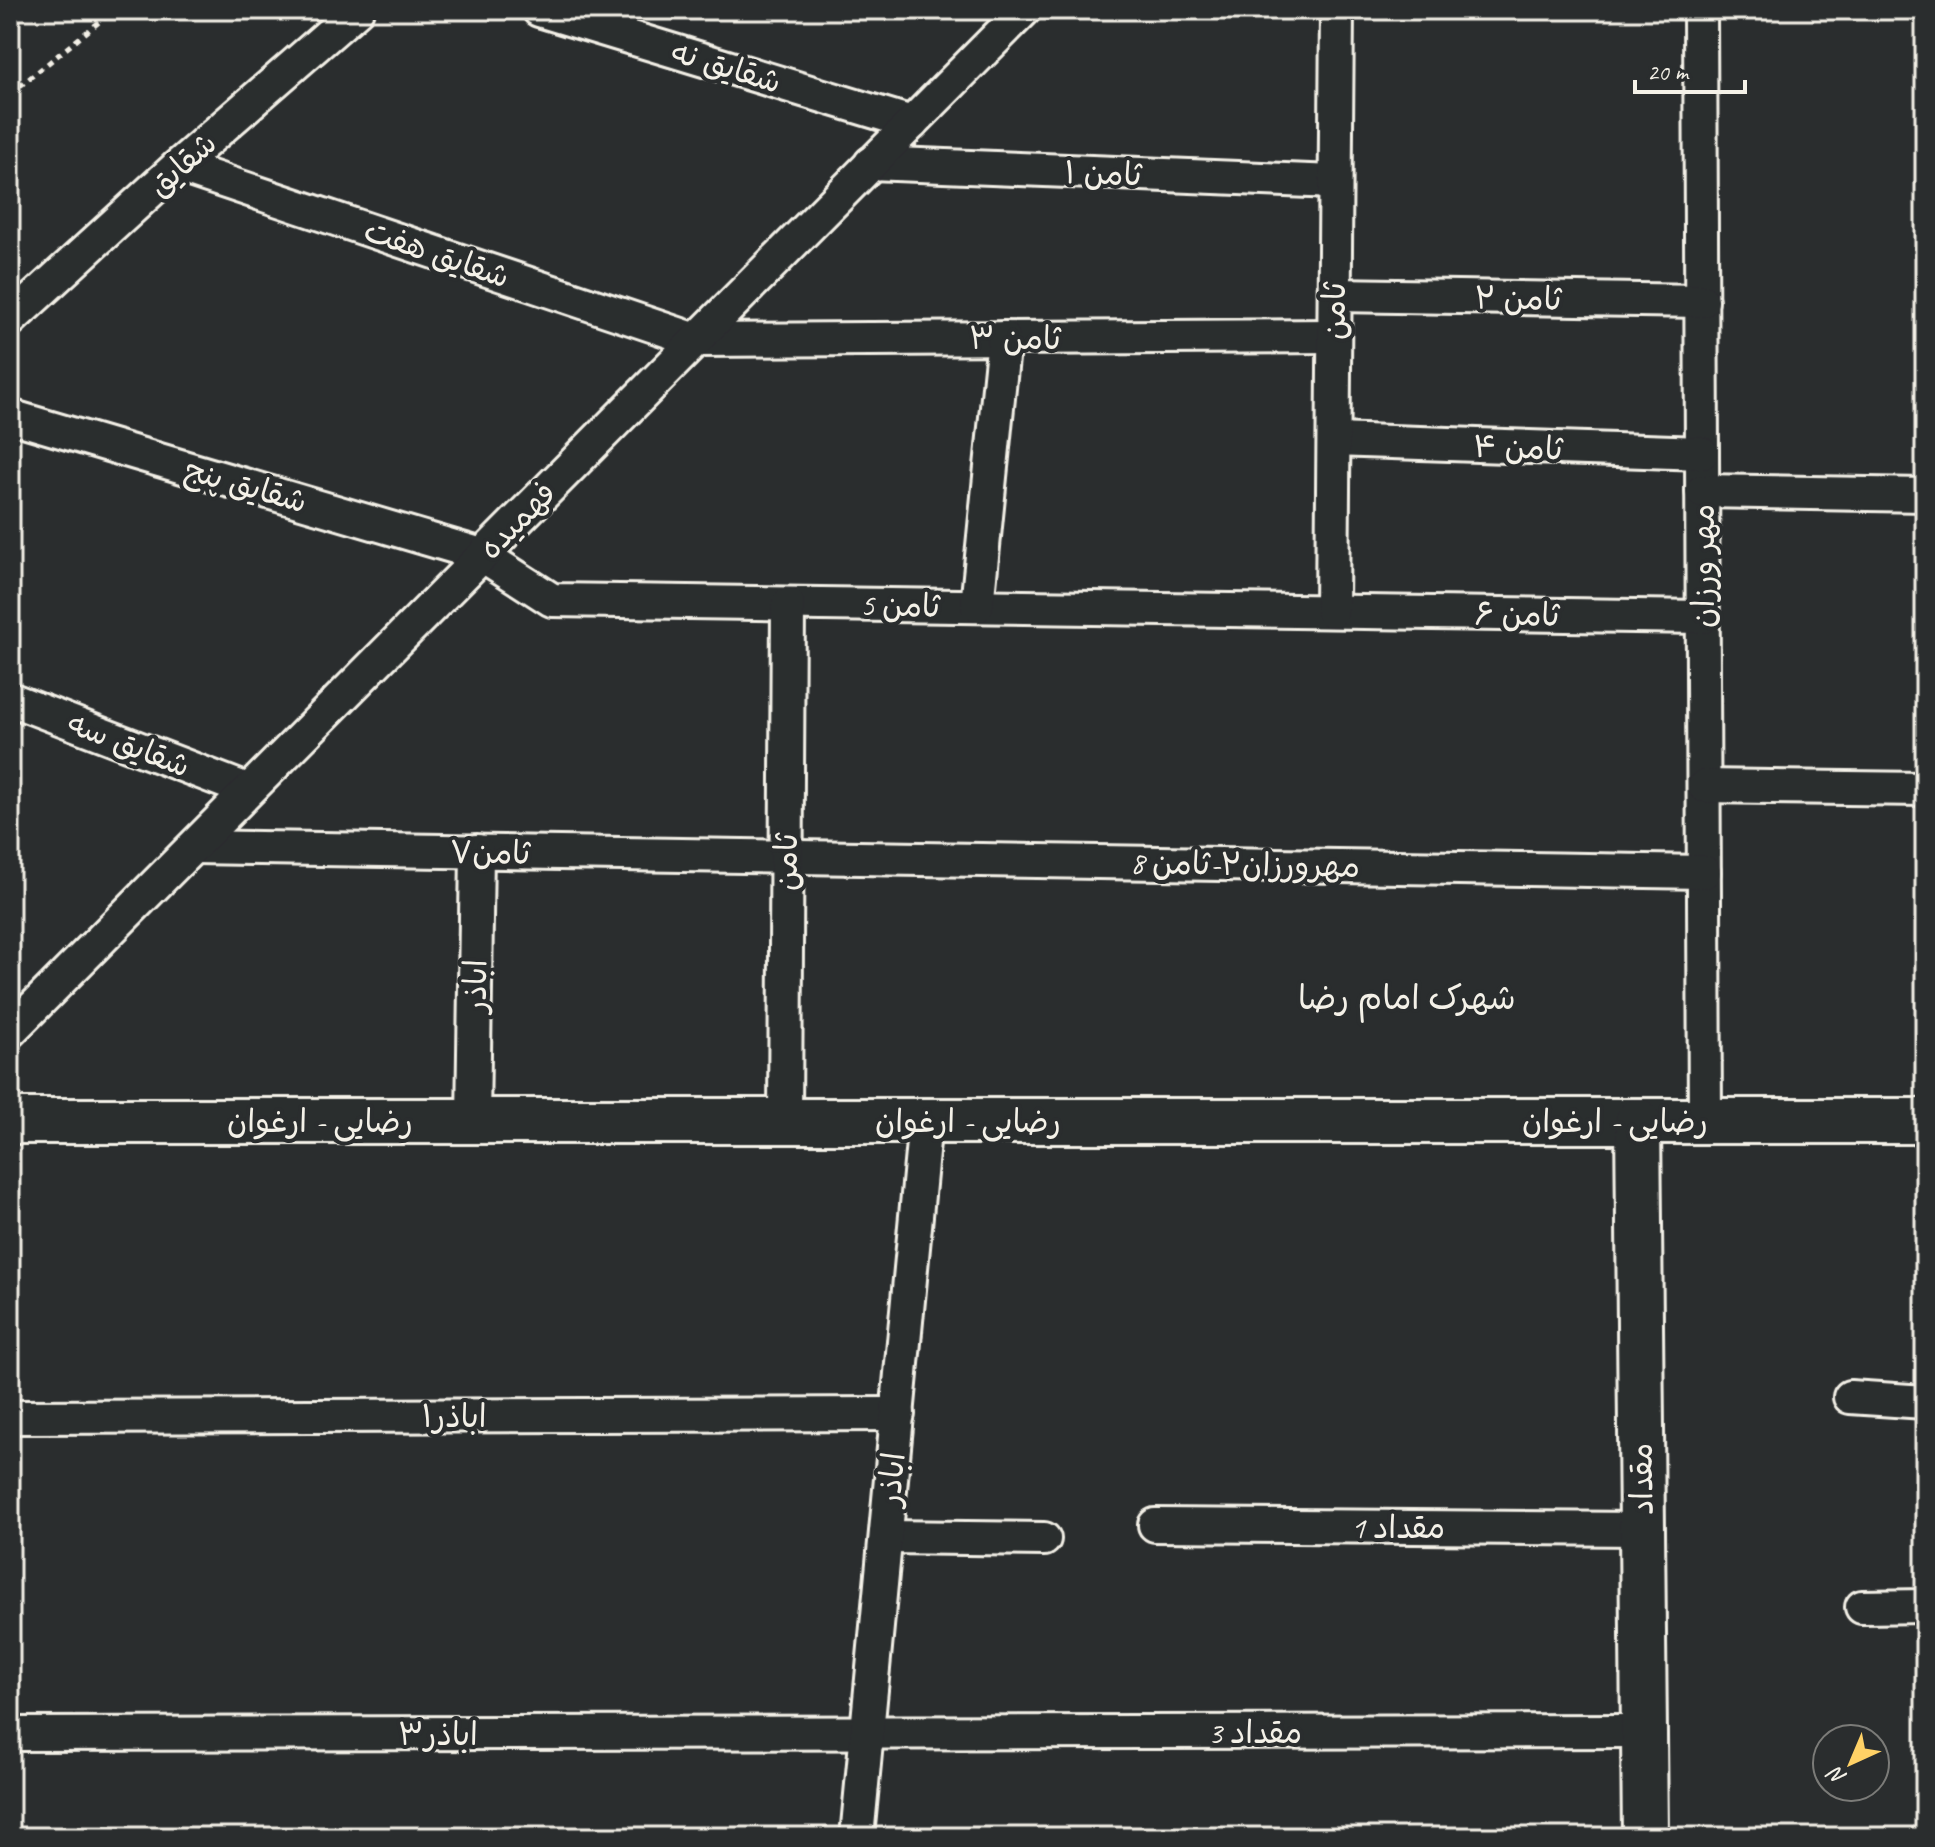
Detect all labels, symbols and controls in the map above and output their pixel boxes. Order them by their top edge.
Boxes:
street label: شقایق نه [666,30,786,103]
scale bar [1635,44,1745,94]
text: 20 m [1647,57,1690,87]
street label: شقایق [139,123,225,206]
street label: ثامن ۱ [1064,152,1144,195]
street label: شقایق هفت [359,209,515,297]
street label: ثامن ۲ [1474,277,1564,320]
street label: ثامن [1314,280,1355,340]
street label: ثامن ۳ [969,318,1063,359]
street label: ثامن ۴ [1472,425,1565,470]
street label: شقایق پنج [180,449,312,523]
street label: فهمیده [470,473,565,568]
street label: مهر ورزان [1683,504,1724,628]
street label: ثامن 5 [860,584,942,627]
street label: ثامن ۶ [1474,593,1562,636]
street label: شقایق سه [62,702,196,787]
street label: ثامن۷ [449,831,532,874]
street label: ثامن [766,831,807,891]
street label: مهرورزان۲-ثامن 8 [1130,842,1360,887]
street label: اباذر [454,959,496,1016]
district label: شهرک امام رضا [1298,976,1516,1023]
street label: رضایی - ارغوان [227,1101,413,1142]
street label: رضایی - ارغوان [875,1101,1061,1142]
street label: رضایی - ارغوان [1522,1101,1708,1142]
street label: اباذر۱ [421,1396,487,1437]
street label: مقداد [1620,1443,1663,1515]
street label: اباذر [868,1450,915,1511]
street label: مقداد 1 [1351,1507,1445,1548]
street label: مقداد 3 [1208,1712,1302,1753]
street label: اباذر۳ [398,1714,478,1755]
north arrow [1811,1723,1891,1803]
text: N [1821,1760,1852,1791]

